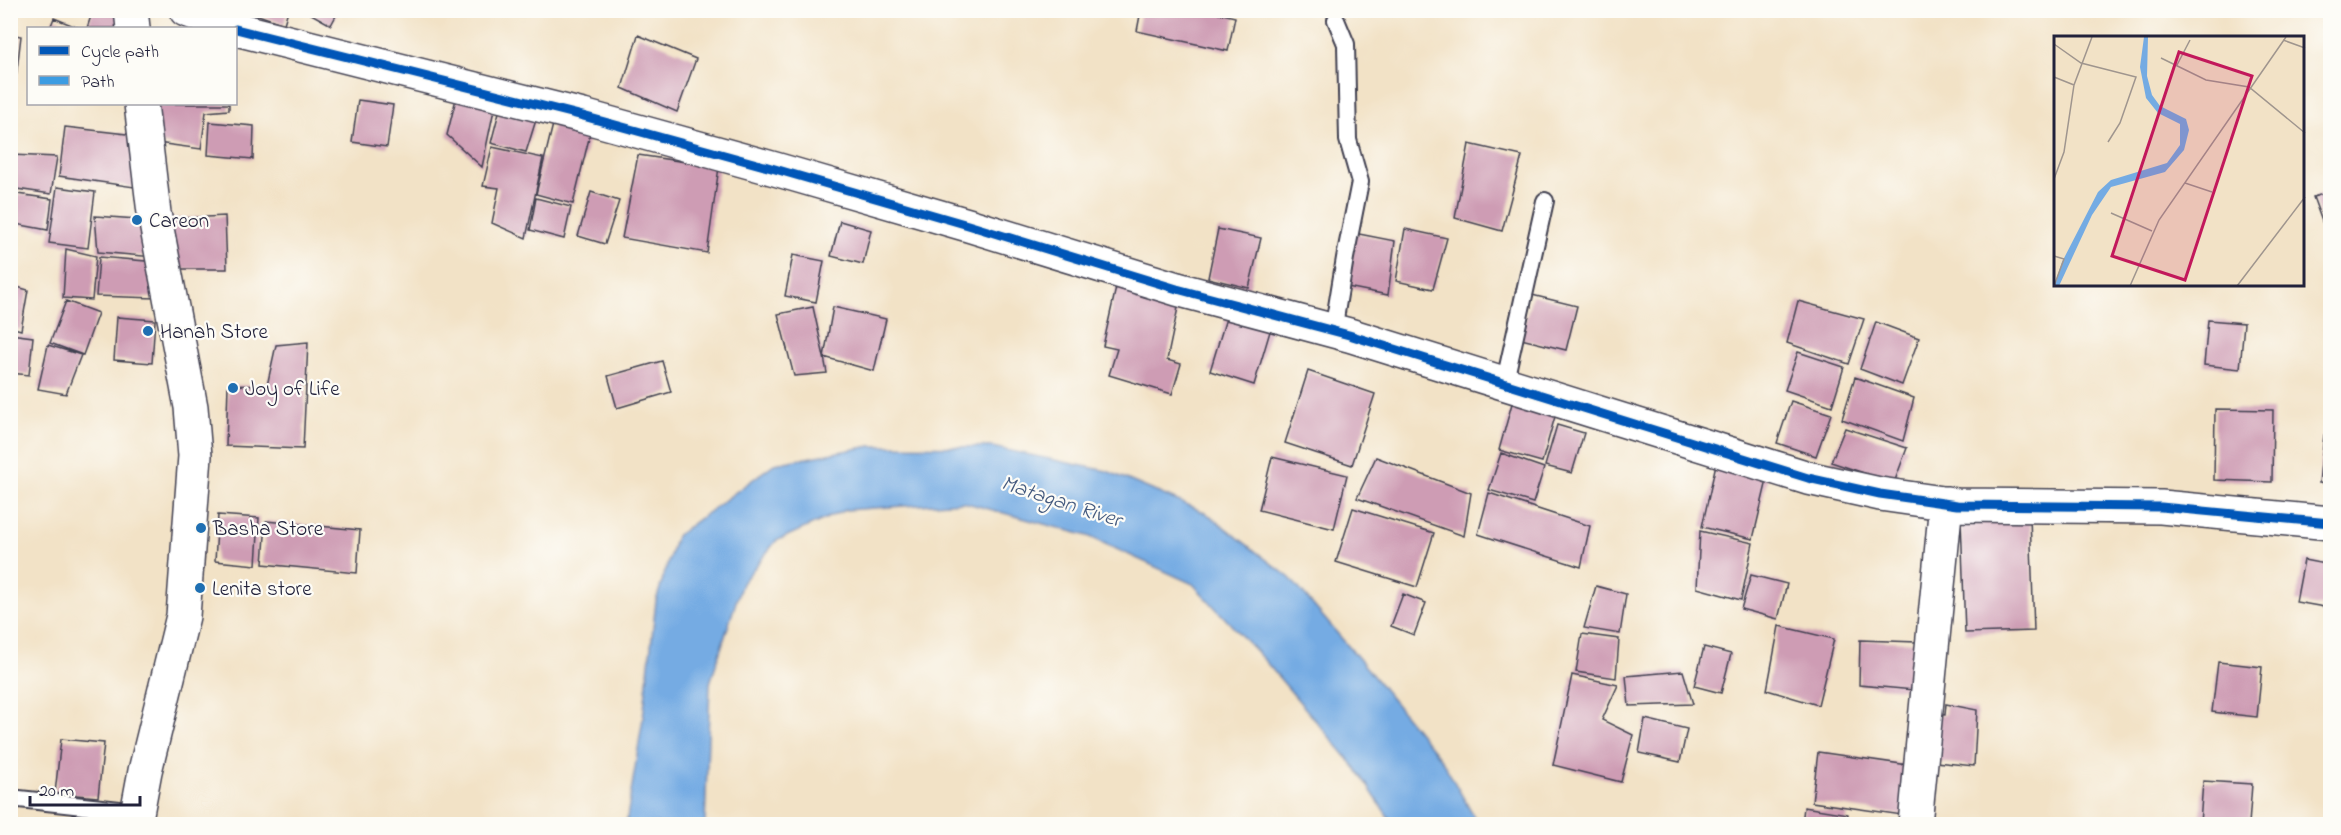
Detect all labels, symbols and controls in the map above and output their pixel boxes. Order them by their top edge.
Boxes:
legend [27,27,237,105]
inset map [2054,36,2305,286]
text: Cycle path [81,40,159,66]
text: Path [81,70,115,96]
place label: Careon [149,207,209,237]
marker: Careon [130,213,144,227]
place label: Hanah Store [160,318,268,348]
marker: Hanah Store [141,324,155,338]
place label: Joy of Life [245,375,340,407]
marker: Joy of Life [226,381,240,395]
water label: Matagan River [997,468,1128,538]
place label: Basha Store [212,515,324,545]
marker: Basha Store [194,521,208,535]
place label: Lenita store [212,575,312,605]
marker: Lenita store [193,581,207,595]
scale bar [30,769,140,807]
text: 20 m [39,779,74,805]

